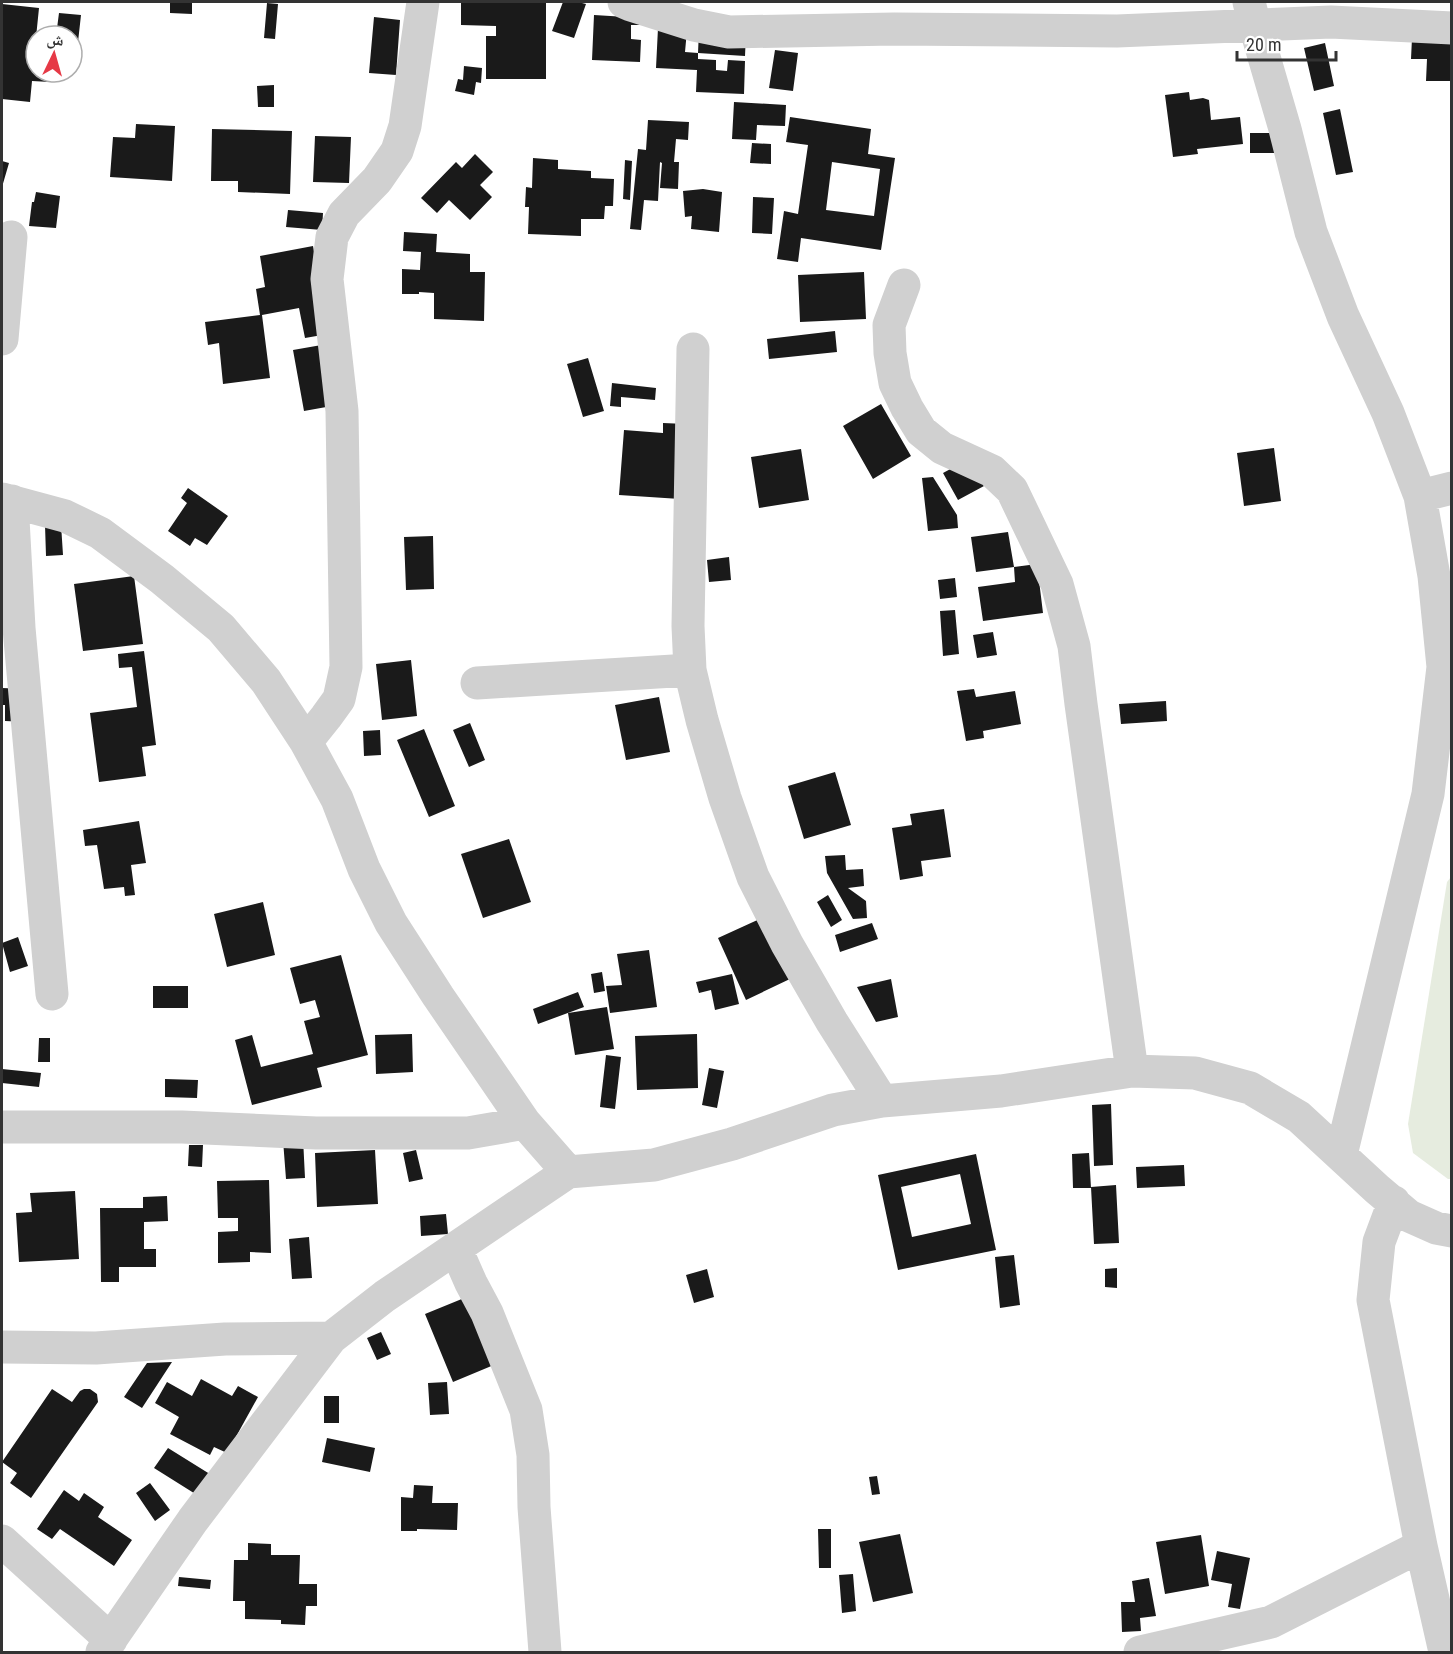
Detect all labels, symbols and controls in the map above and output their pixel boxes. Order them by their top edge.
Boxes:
north arrow [24,24,84,84]
scale bar [1237,24,1336,62]
text: ش [46,29,65,50]
text: 20 m [1246,34,1281,55]

